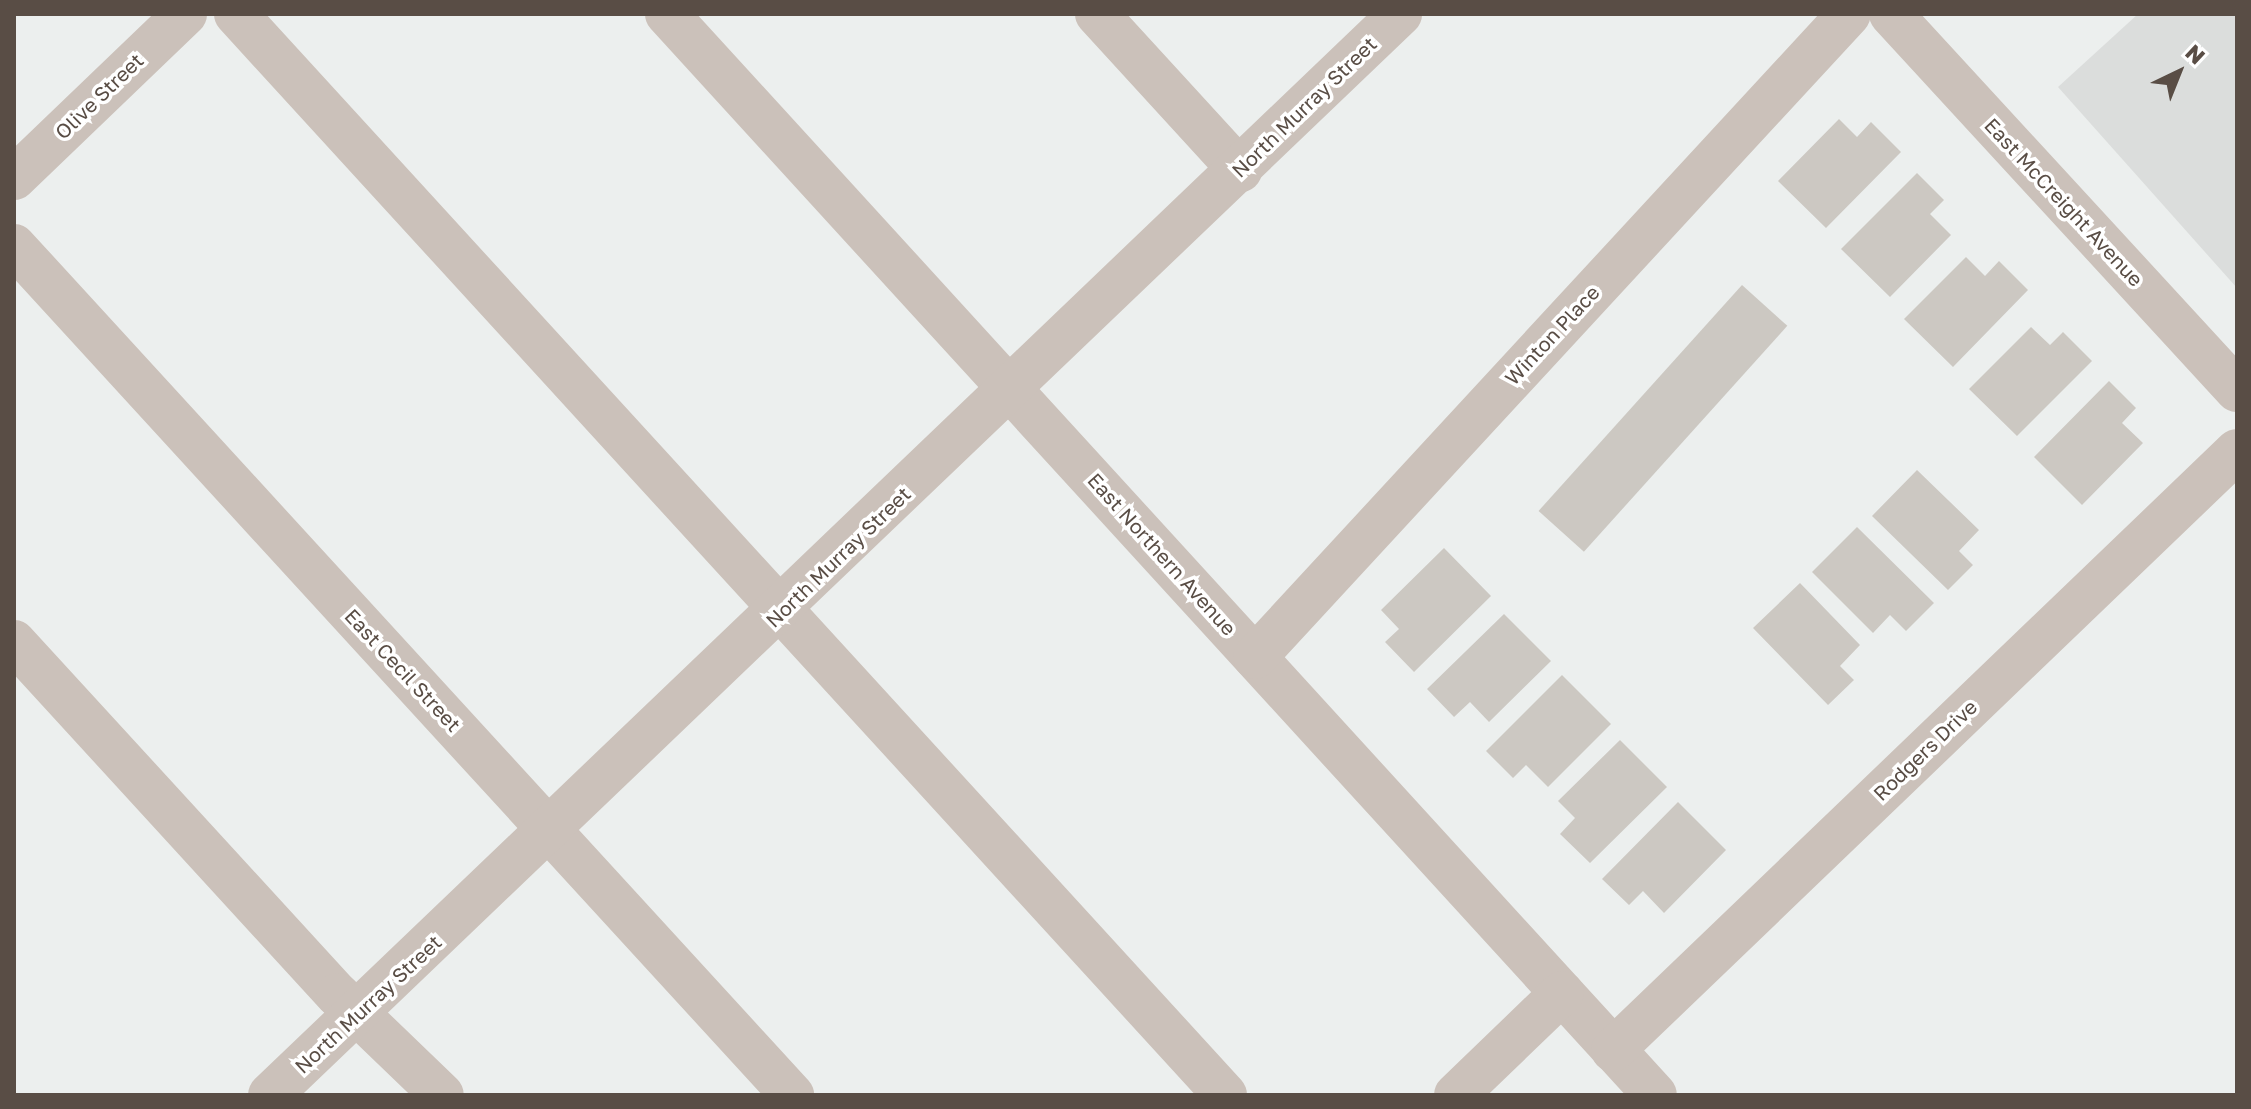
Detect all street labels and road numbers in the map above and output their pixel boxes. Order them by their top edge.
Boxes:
street label: North Murray Street [1227,32,1381,182]
street label: Olive Street [50,48,148,144]
street label: East McCreight Avenue [1980,113,2148,291]
street label: Winton Place [1500,280,1604,390]
street label: East Northern Avenue [1083,468,1241,640]
street label: North Murray Street [761,482,915,632]
street label: East Cecil Street [340,604,466,736]
street label: Rodgers Drive [1868,695,1982,805]
street label: North Murray Street [290,930,446,1078]

